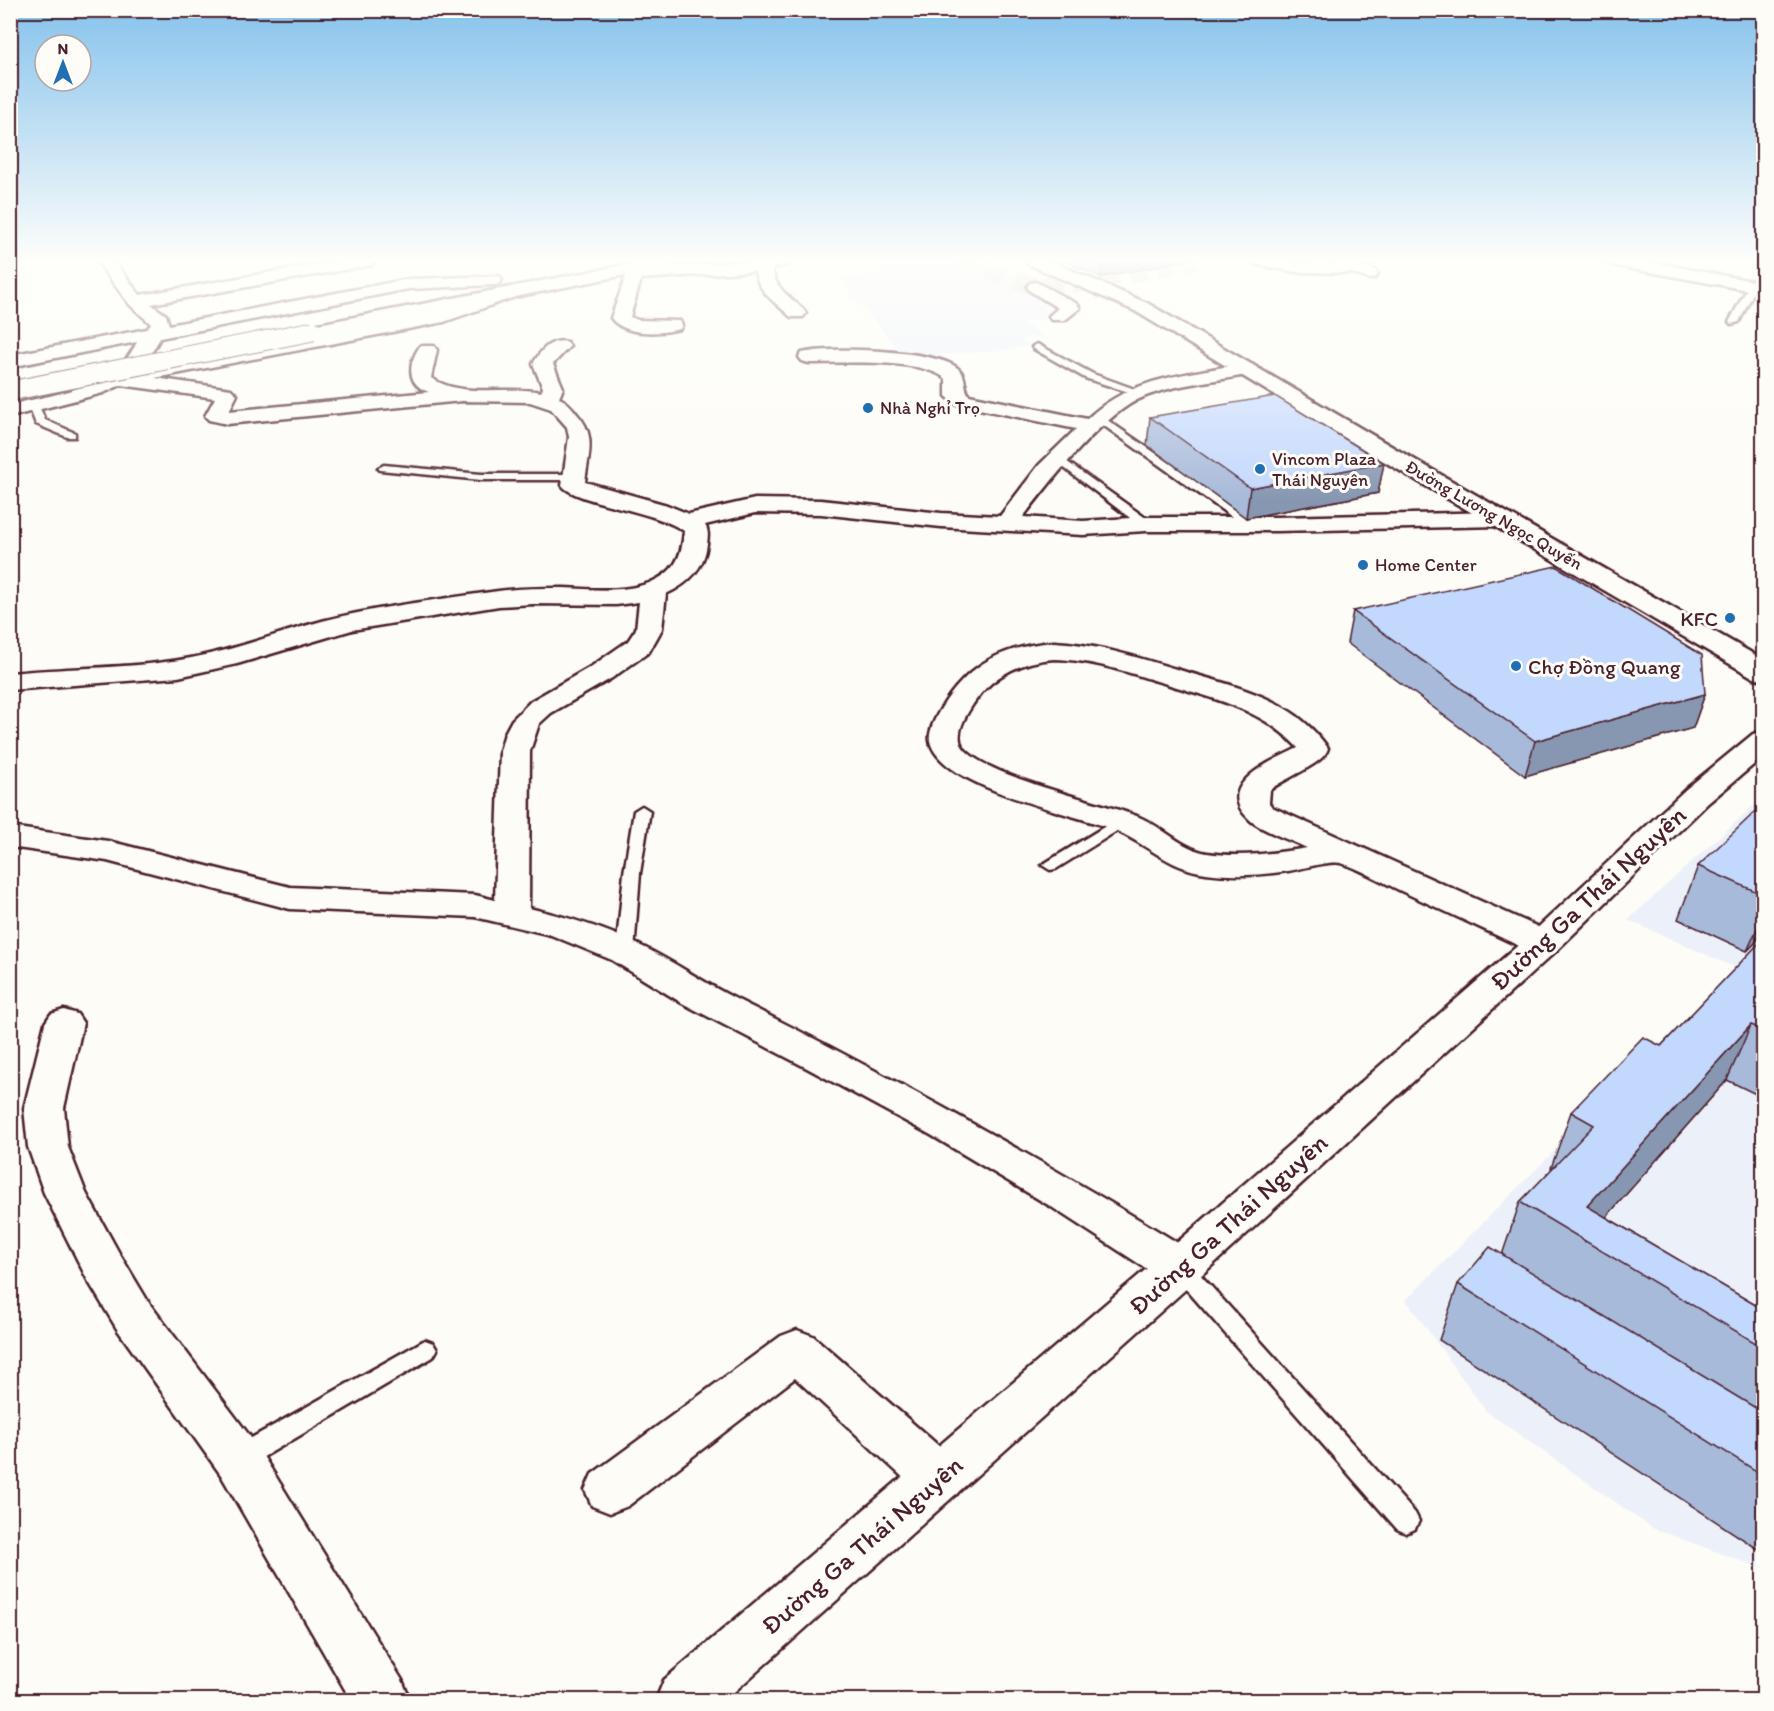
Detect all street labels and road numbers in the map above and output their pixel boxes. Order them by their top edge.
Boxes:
street label: Đường Lương Ngọc Quyến [1401,455,1587,575]
street label: Đường Ga Thái Nguyên [1483,799,1693,997]
street label: Đường Ga Thái Nguyên [1122,1126,1334,1322]
street label: Đường Ga Thái Nguyên [755,1449,970,1641]

